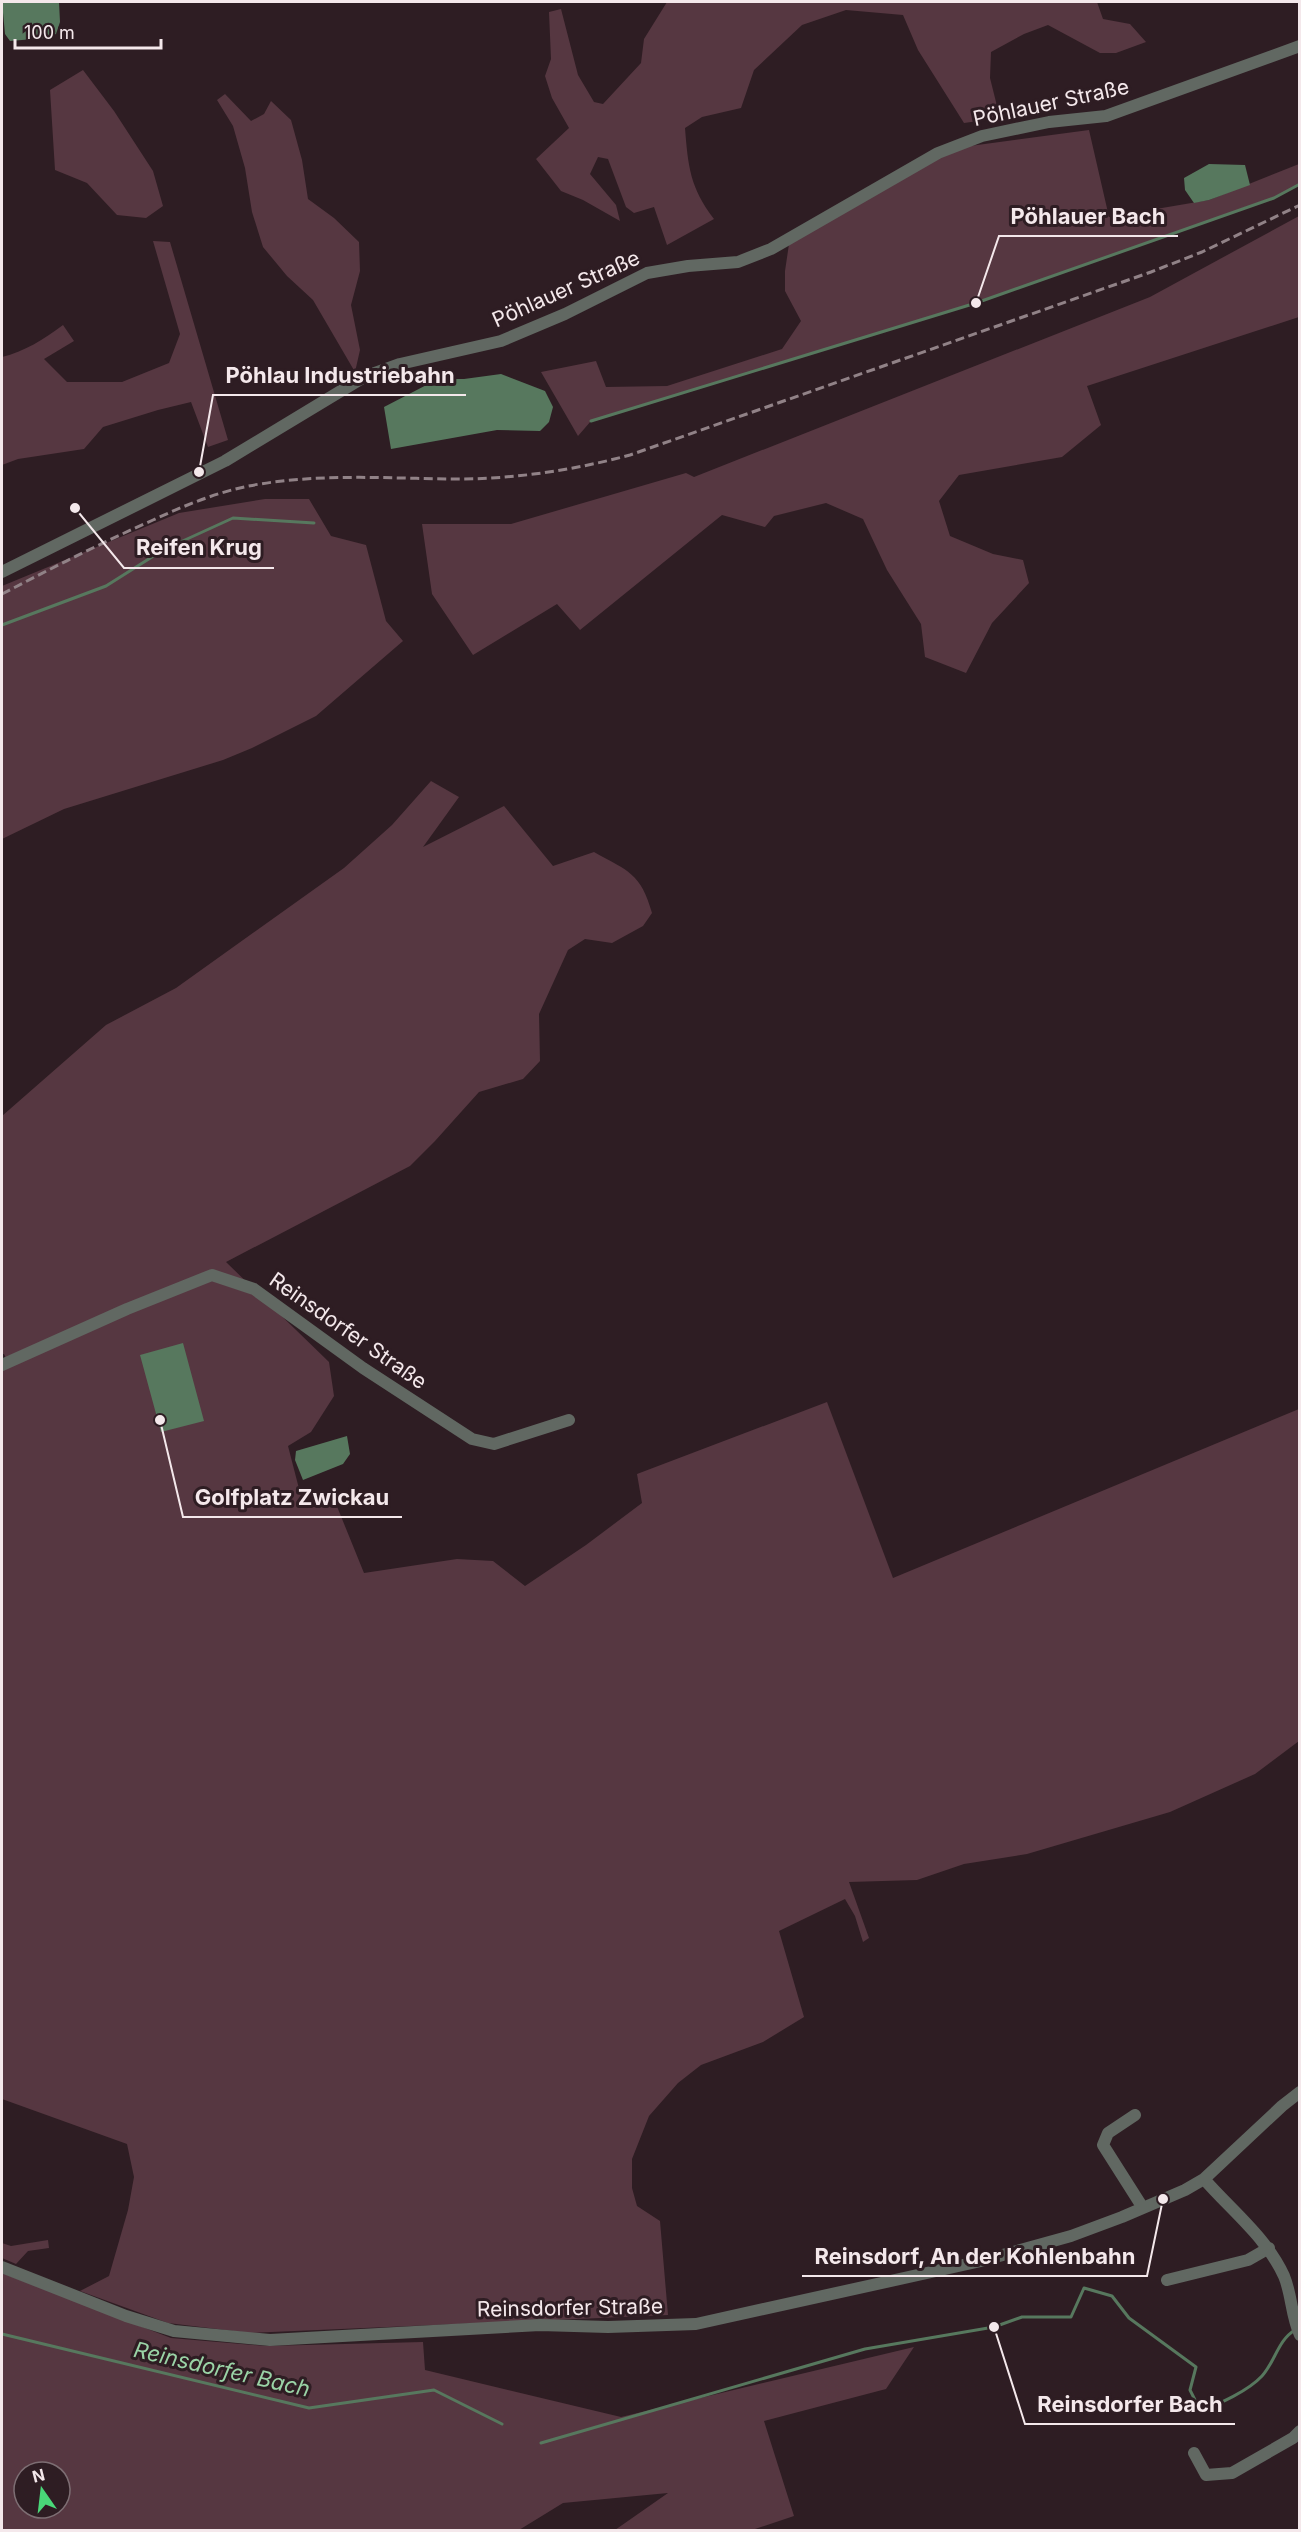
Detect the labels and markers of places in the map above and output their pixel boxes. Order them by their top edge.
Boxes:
callout: Pöhlauer Bach [999,196,1178,236]
callout: Pöhlau Industriebahn [213,355,466,395]
callout: Reifen Krug [124,528,274,568]
callout: Golfplatz Zwickau [183,1477,402,1517]
callout: Reinsdorf, An der Kohlenbahn [802,2236,1147,2276]
callout: Reinsdorfer Bach [1025,2384,1235,2424]

